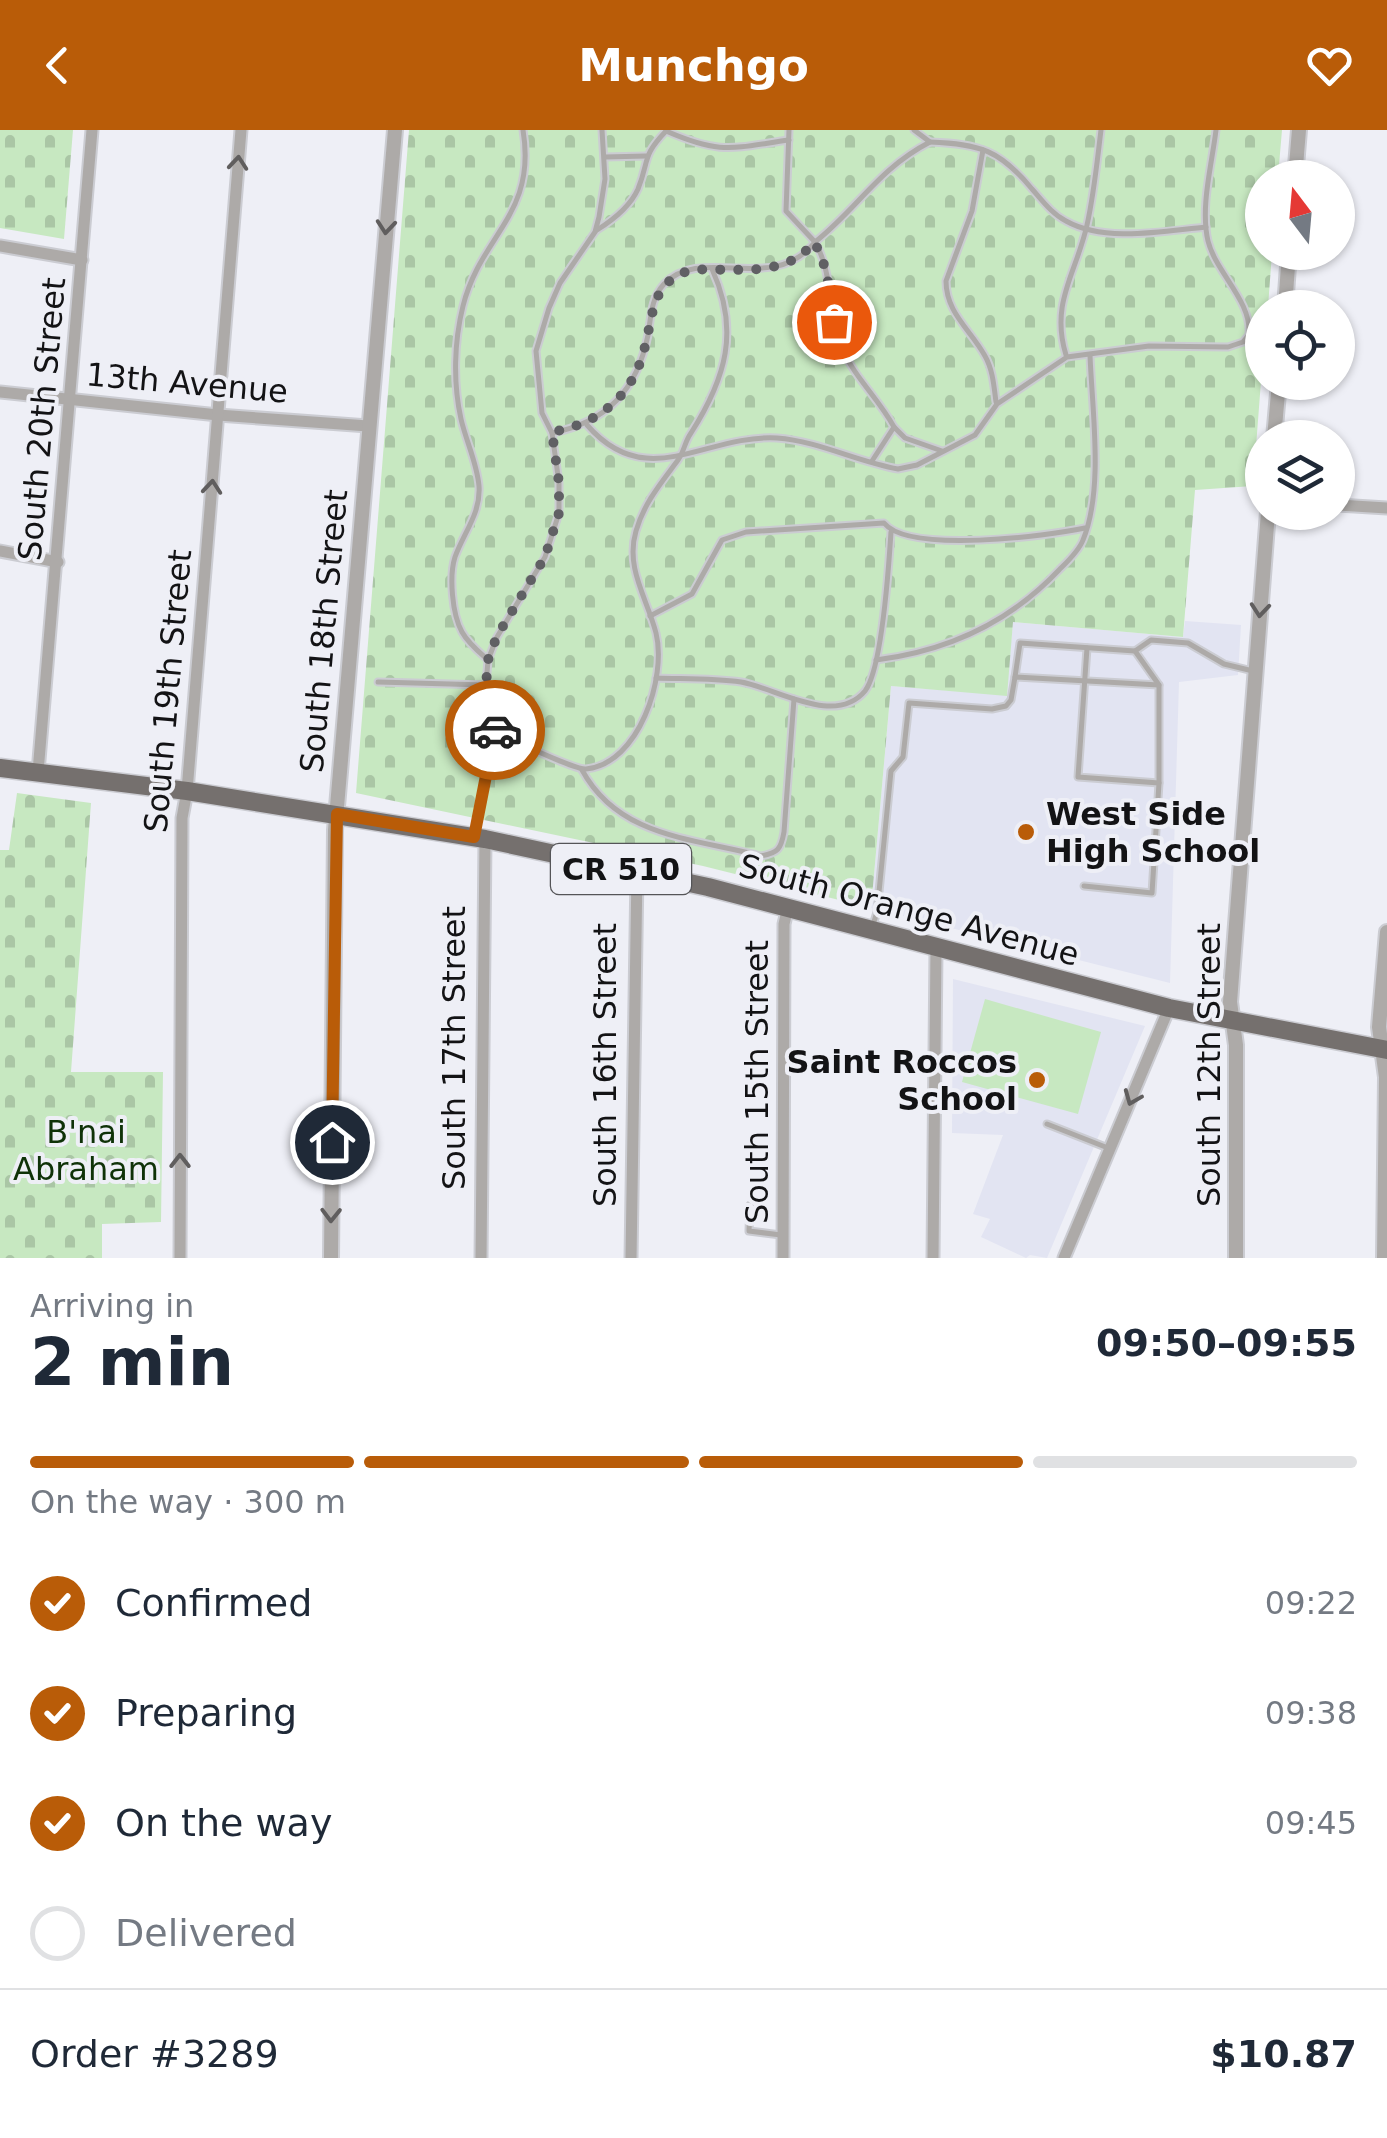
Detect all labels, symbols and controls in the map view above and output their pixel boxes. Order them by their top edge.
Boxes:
icon: back [30,38,85,93]
icon: heart [1302,38,1357,93]
text: Munchgo [578,39,809,92]
one-way arrow [227,155,248,171]
north arrow [1245,160,1355,270]
map controls [1245,160,1355,530]
one-way arrow [376,220,398,236]
street label: South 20th Street [11,276,73,562]
pin [792,280,877,365]
button: locate [1245,290,1355,400]
icon: bag [807,295,862,350]
street label: 13th Avenue [84,355,290,411]
button: layers [1245,420,1355,530]
one-way arrow [201,479,223,495]
street label: South 18th Street [293,488,355,774]
street label: South 19th Street [137,548,199,834]
one-way arrow [1250,602,1272,618]
courier [445,680,545,780]
icon: car [468,703,523,758]
place label: West Side High School [1046,795,1260,870]
marker: West Side High School [1015,821,1037,843]
road number: CR 510 [551,844,691,894]
street label: South Orange Avenue [735,846,1083,974]
street label: South 17th Street [435,906,473,1190]
street label: South 16th Street [586,923,624,1207]
street label: South 12th Street [1190,923,1228,1207]
street label: South 15th Street [738,940,776,1224]
place label: Saint Roccos School [787,1043,1017,1118]
marker: Saint Roccos School [1026,1069,1048,1091]
one-way arrow [1123,1088,1143,1106]
pin [290,1100,375,1185]
park label: B'nai Abraham [13,1113,159,1188]
icon: home [305,1115,360,1170]
one-way arrow [169,1152,191,1168]
one-way arrow [320,1208,342,1223]
text: Arriving in [30,1287,194,1325]
text: 09:50–09:55 [1096,1321,1357,1365]
text: 2 min [30,1325,234,1400]
text: On the way · 300 m [30,1483,346,1521]
icon: check [30,1576,85,1631]
text: Confirmed [115,1581,312,1625]
text: 09:22 [1265,1584,1357,1622]
icon: check [30,1686,85,1741]
text: Preparing [115,1691,297,1735]
text: 09:38 [1265,1694,1357,1732]
icon: check [30,1796,85,1851]
text: On the way [115,1801,332,1845]
text: 09:45 [1265,1804,1357,1842]
text: Delivered [115,1911,297,1955]
text: Order #3289 [30,2032,279,2076]
text: $10.87 [1210,2032,1357,2076]

